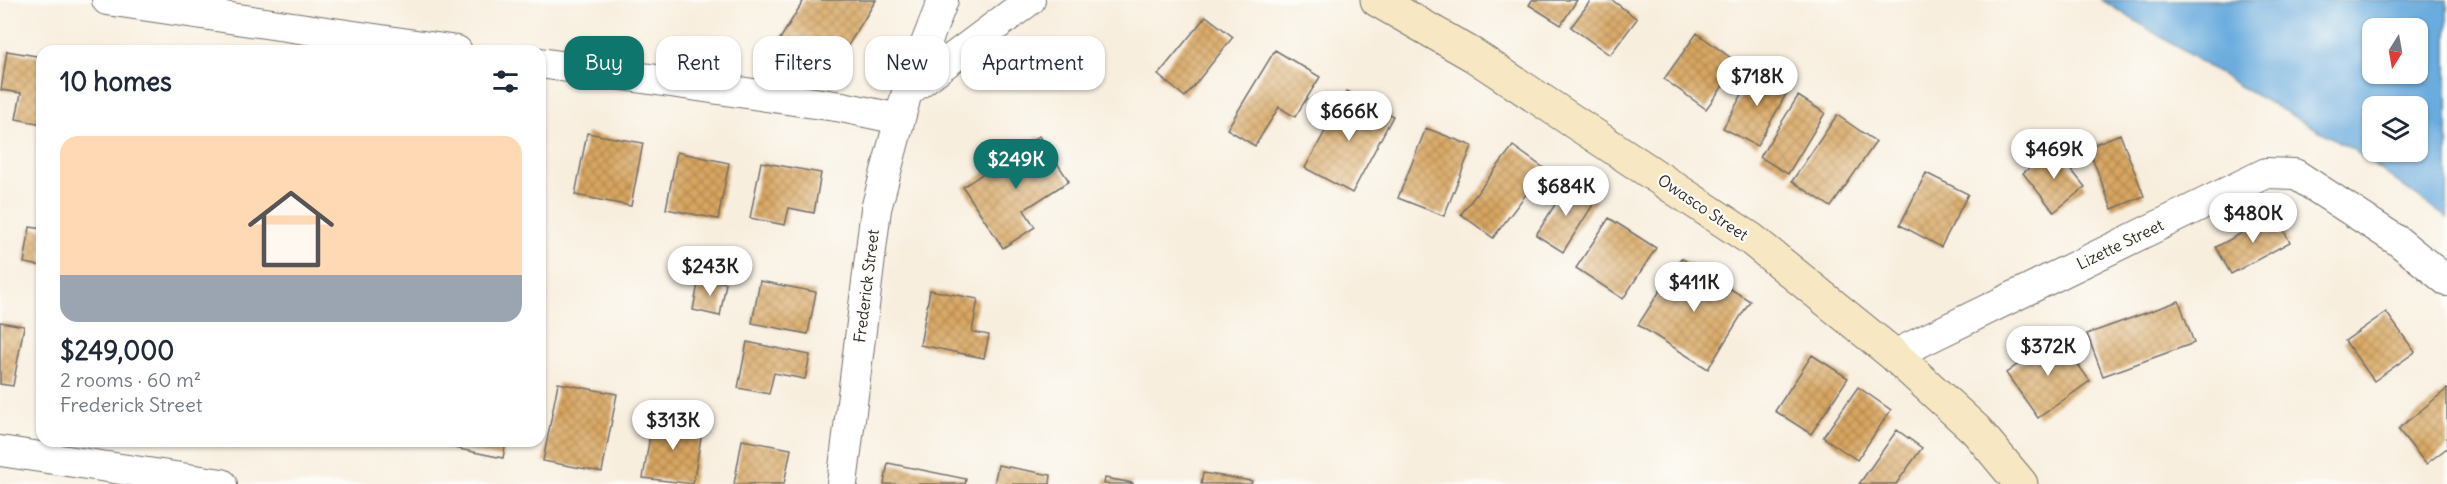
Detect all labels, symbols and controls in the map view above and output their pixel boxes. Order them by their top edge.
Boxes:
north arrow [2362,18,2428,84]
map controls [2362,18,2428,162]
chip: Buy [564,36,644,90]
chip: Rent [656,36,741,90]
chip: Filters [753,36,853,90]
chip: New [865,36,949,90]
chip: Apartment [961,36,1105,90]
pin: $718K [1715,56,1799,107]
text: $718K [1731,63,1783,88]
text: 10 homes [60,65,172,98]
icon: filters [489,65,522,98]
pin: $666K [1307,91,1391,142]
button: layers [2362,96,2428,162]
text: $666K [1320,98,1378,123]
pin: $469K [2012,129,2096,180]
text: $469K [2025,136,2083,161]
pin: $249K [974,139,1058,190]
text: $249K [987,146,1045,171]
pin: $684K [1524,166,1608,217]
street label: Owasco Street [1654,169,1753,245]
text: $684K [1537,173,1595,198]
icon: home [237,175,345,283]
pin: $480K [2211,193,2295,244]
text: $480K [2223,200,2283,225]
street label: Lizette Street [2073,214,2167,274]
street label: Frederick Street [849,228,883,344]
pin: $243K [668,246,752,297]
text: $243K [682,253,739,278]
pin: $411K [1652,262,1736,313]
text: $411K [1669,269,1719,294]
pin: $372K [2006,326,2090,377]
text: $372K [2020,333,2076,358]
text: $249,000 [60,334,174,367]
text: 2 rooms · 60 m² [60,367,201,392]
text: Frederick Street [60,392,202,417]
pin: $313K [631,400,715,451]
text: $313K [646,407,700,432]

